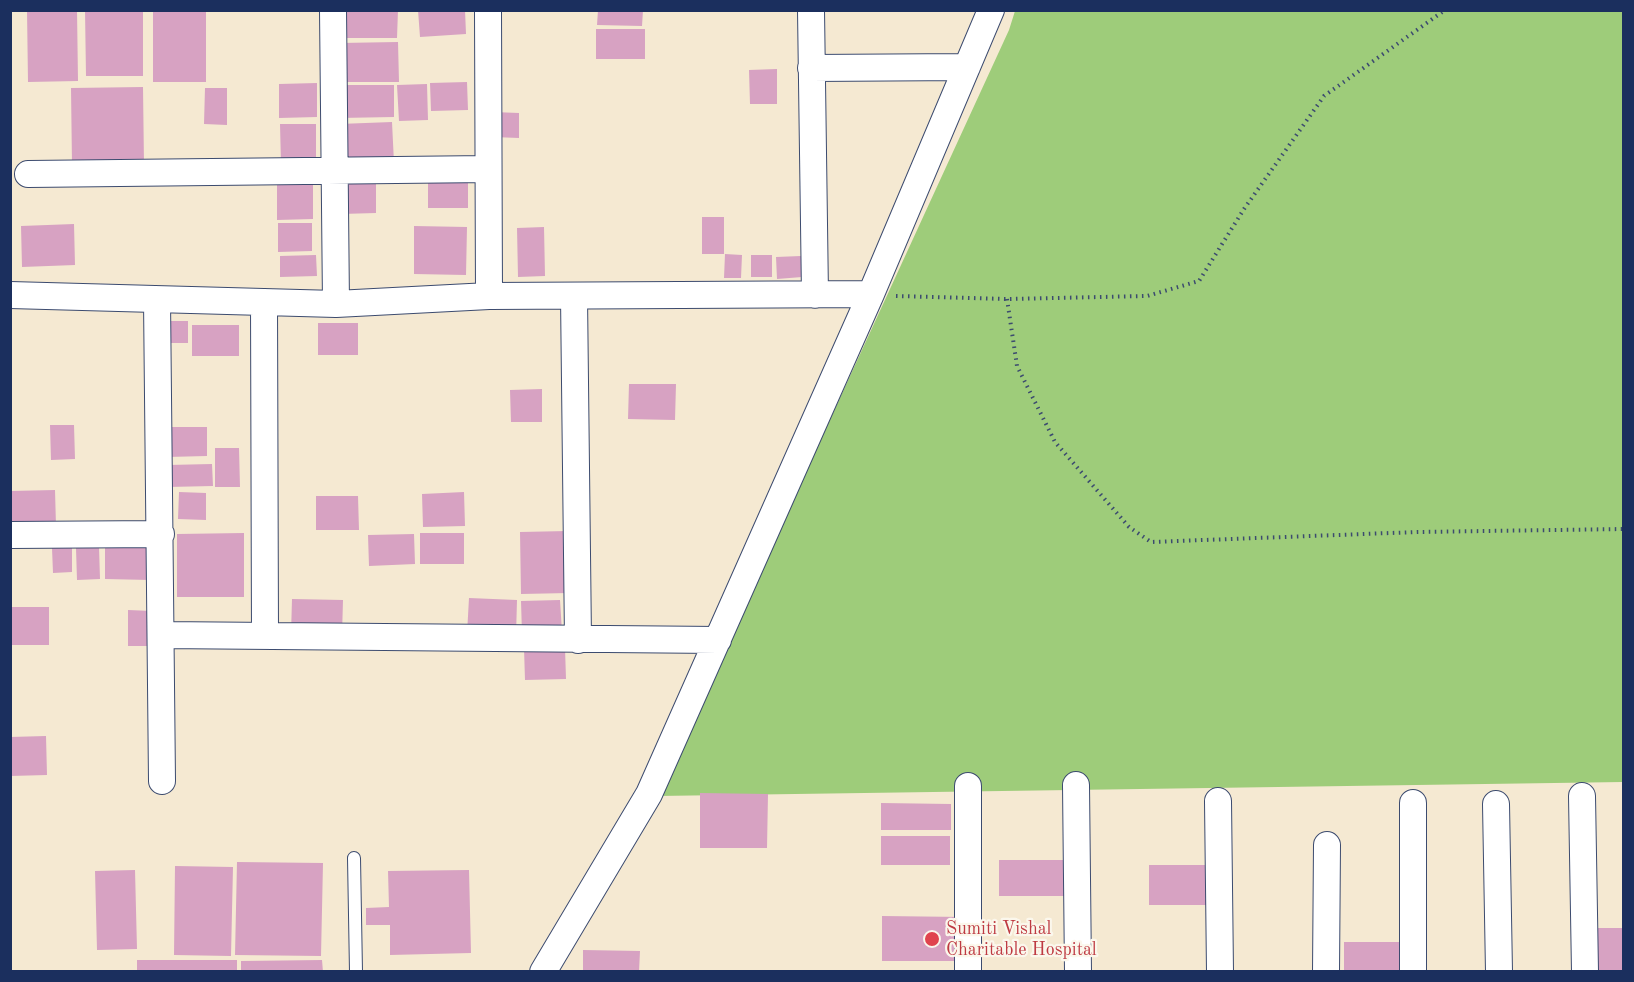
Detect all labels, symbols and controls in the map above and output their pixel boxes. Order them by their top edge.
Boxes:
place label: Sumiti Vishal Charitable Hospital [946,918,1097,960]
marker: Sumiti Vishal Charitable Hospital [923,930,941,948]

